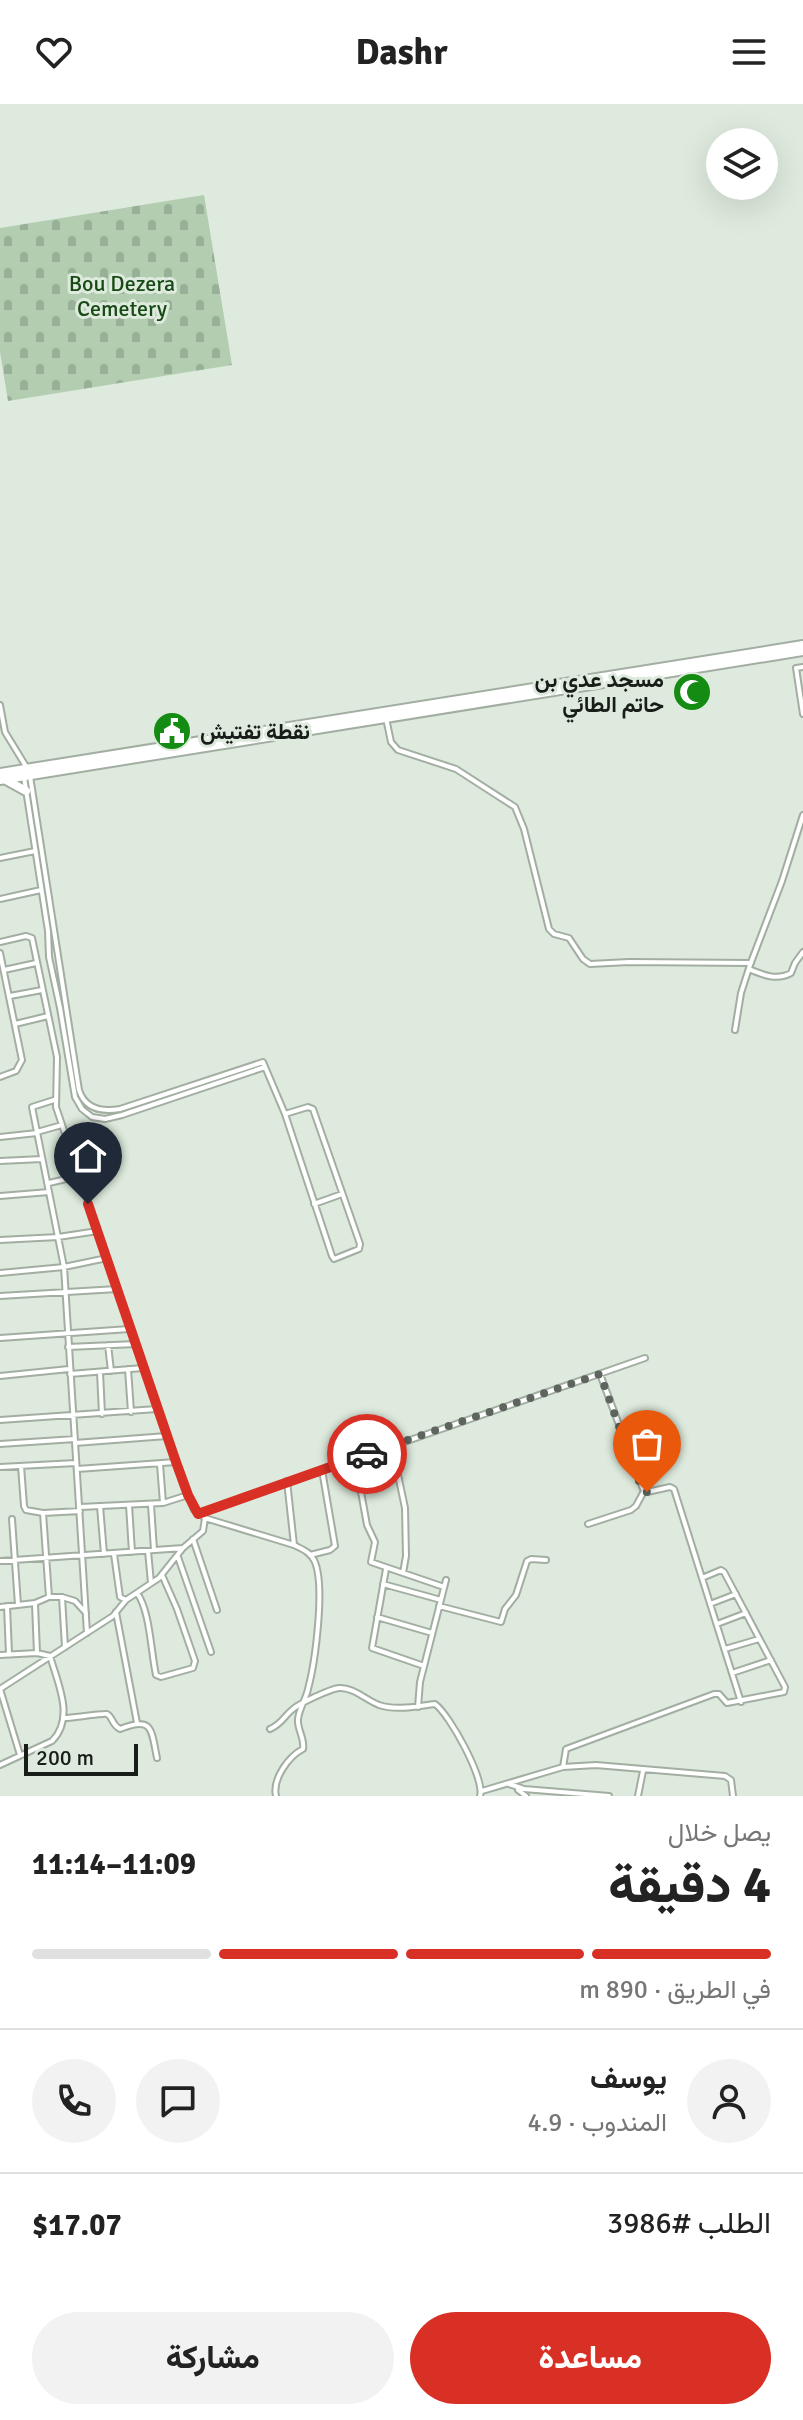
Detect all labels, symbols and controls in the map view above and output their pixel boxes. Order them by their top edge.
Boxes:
icon: heart [32,30,76,74]
text: Dashr [356,30,447,75]
icon: menu [727,30,771,74]
map controls [706,128,778,200]
button: layers [706,128,778,200]
park label: Bou Dezera Cemetery [69,270,175,322]
place label: مسجد عدي بن حاتم الطائي [535,666,664,723]
mosque icon: مسجد عدي بن حاتم الطائي [671,671,713,713]
public building icon: نقطة تفتيش [151,710,193,752]
place label: نقطة تفتيش [200,718,310,745]
pin [54,1122,122,1204]
icon: home [66,1134,110,1178]
pin [613,1410,681,1492]
courier [327,1414,407,1494]
icon: bag [625,1422,669,1466]
icon: car [345,1432,389,1476]
scale bar [24,1740,138,1776]
text: 200 m [36,1744,94,1771]
text: يصل خلال [668,1817,771,1849]
text: 11:09–11:14 [32,1846,196,1883]
text: 4 دقيقة [608,1853,771,1917]
text: في الطريق · 890 m [579,1974,771,2006]
button: phone [32,2059,116,2143]
button: chat [136,2059,220,2143]
button: person [687,2059,771,2143]
text: يوسف [590,2060,667,2097]
text: المندوب · 4.9 [527,2107,667,2139]
text: الطلب #3986 [607,2205,771,2242]
text: $17.07 [32,2207,122,2244]
button: مشاركة [32,2312,394,2404]
button: مساعدة [410,2312,771,2404]

